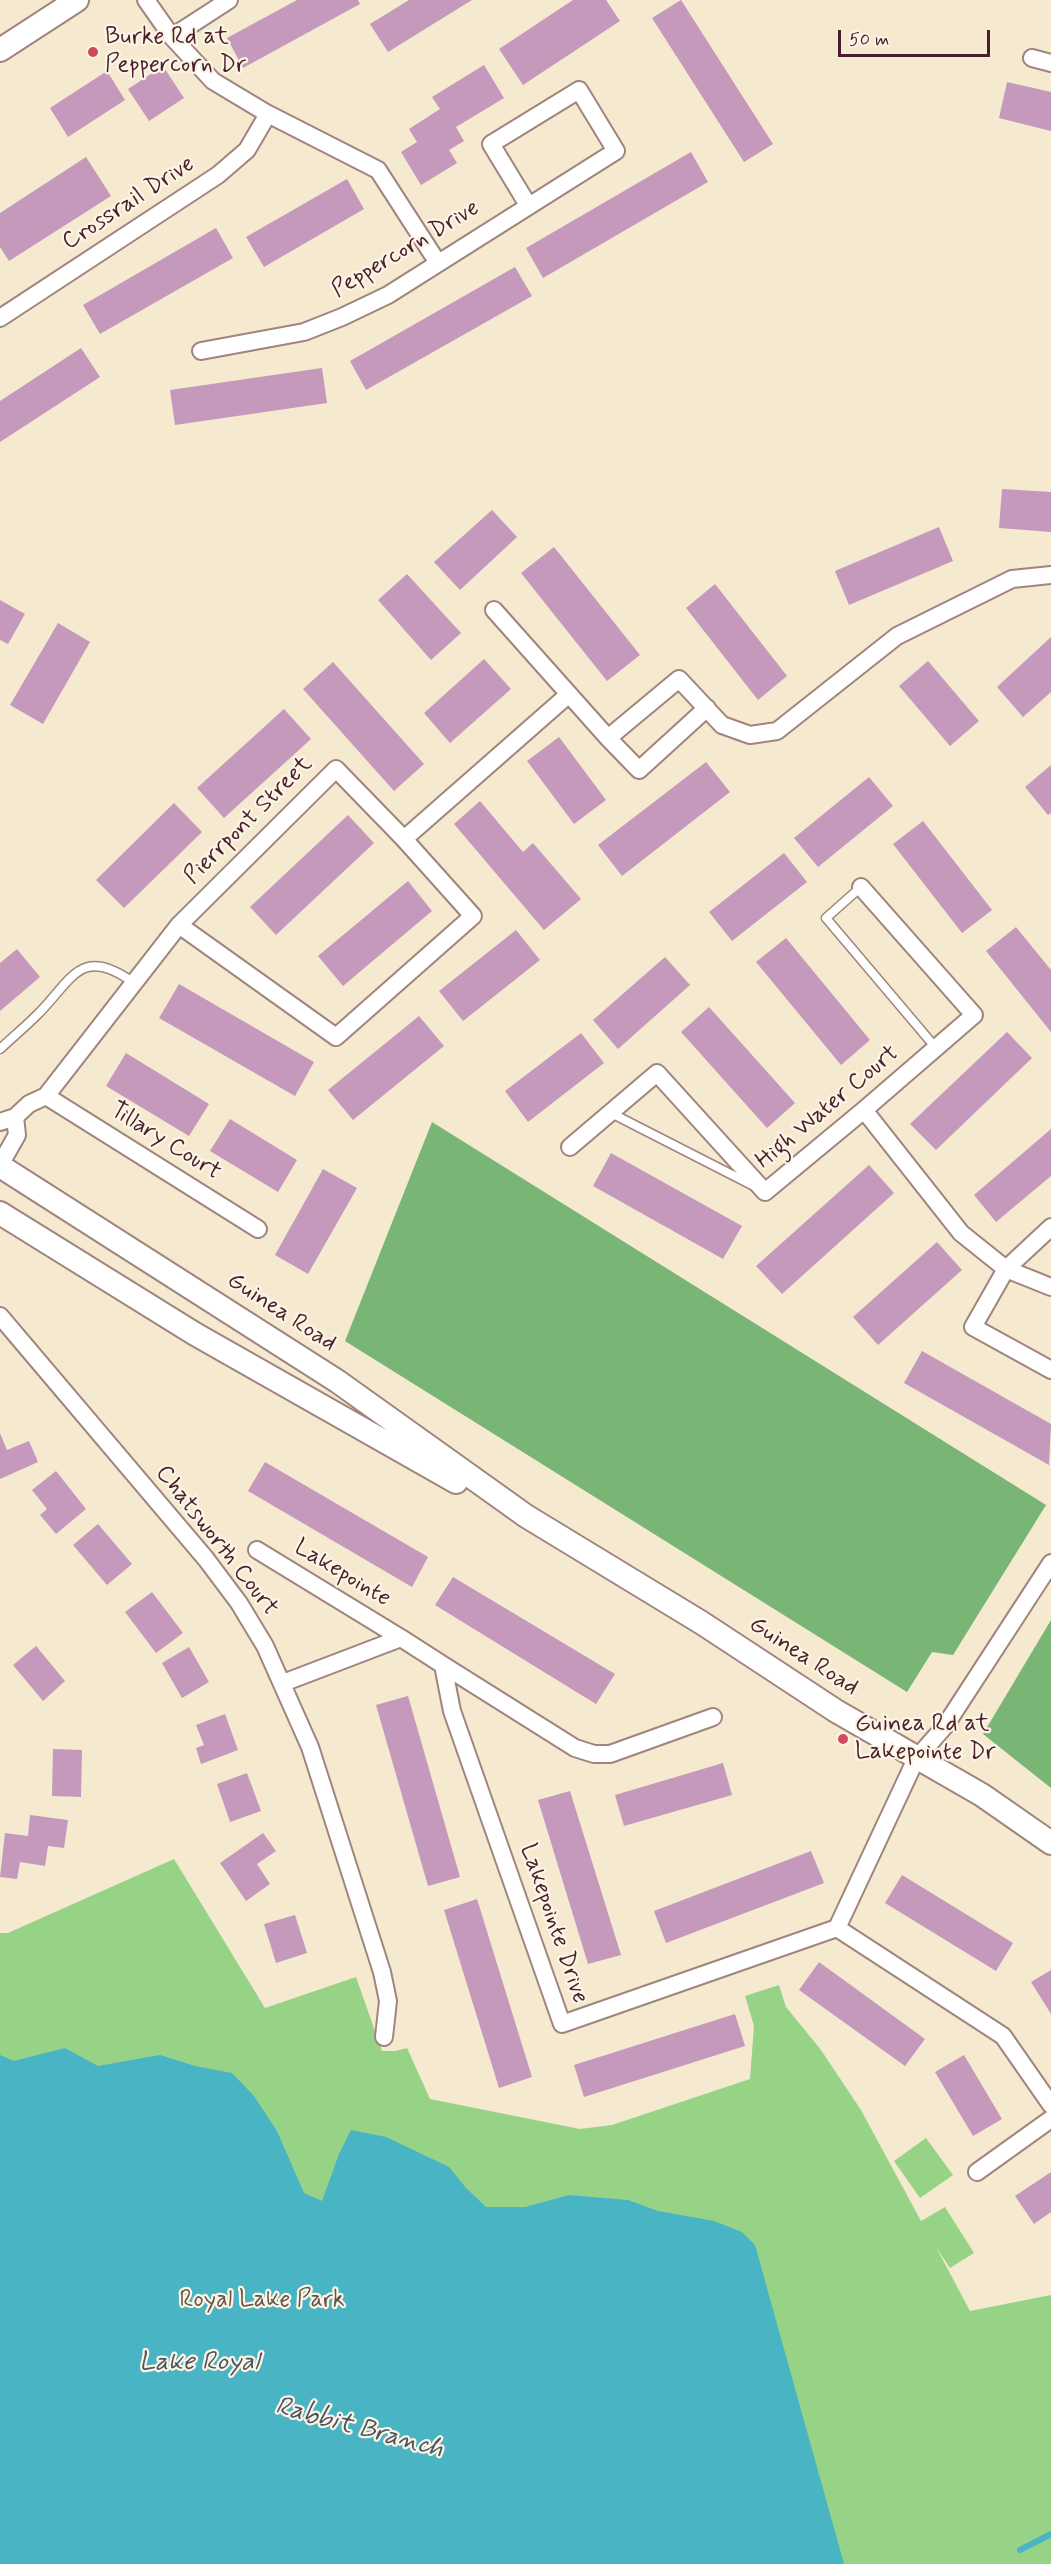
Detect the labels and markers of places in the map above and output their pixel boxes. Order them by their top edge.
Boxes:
place label: Burke Rd at Peppercorn Dr [105,24,246,80]
marker: Burke Rd at Peppercorn Dr [86,45,100,59]
place label: Guinea Rd at Lakepointe Dr [855,1711,995,1767]
marker: Guinea Rd at Lakepointe Dr [836,1732,850,1746]

